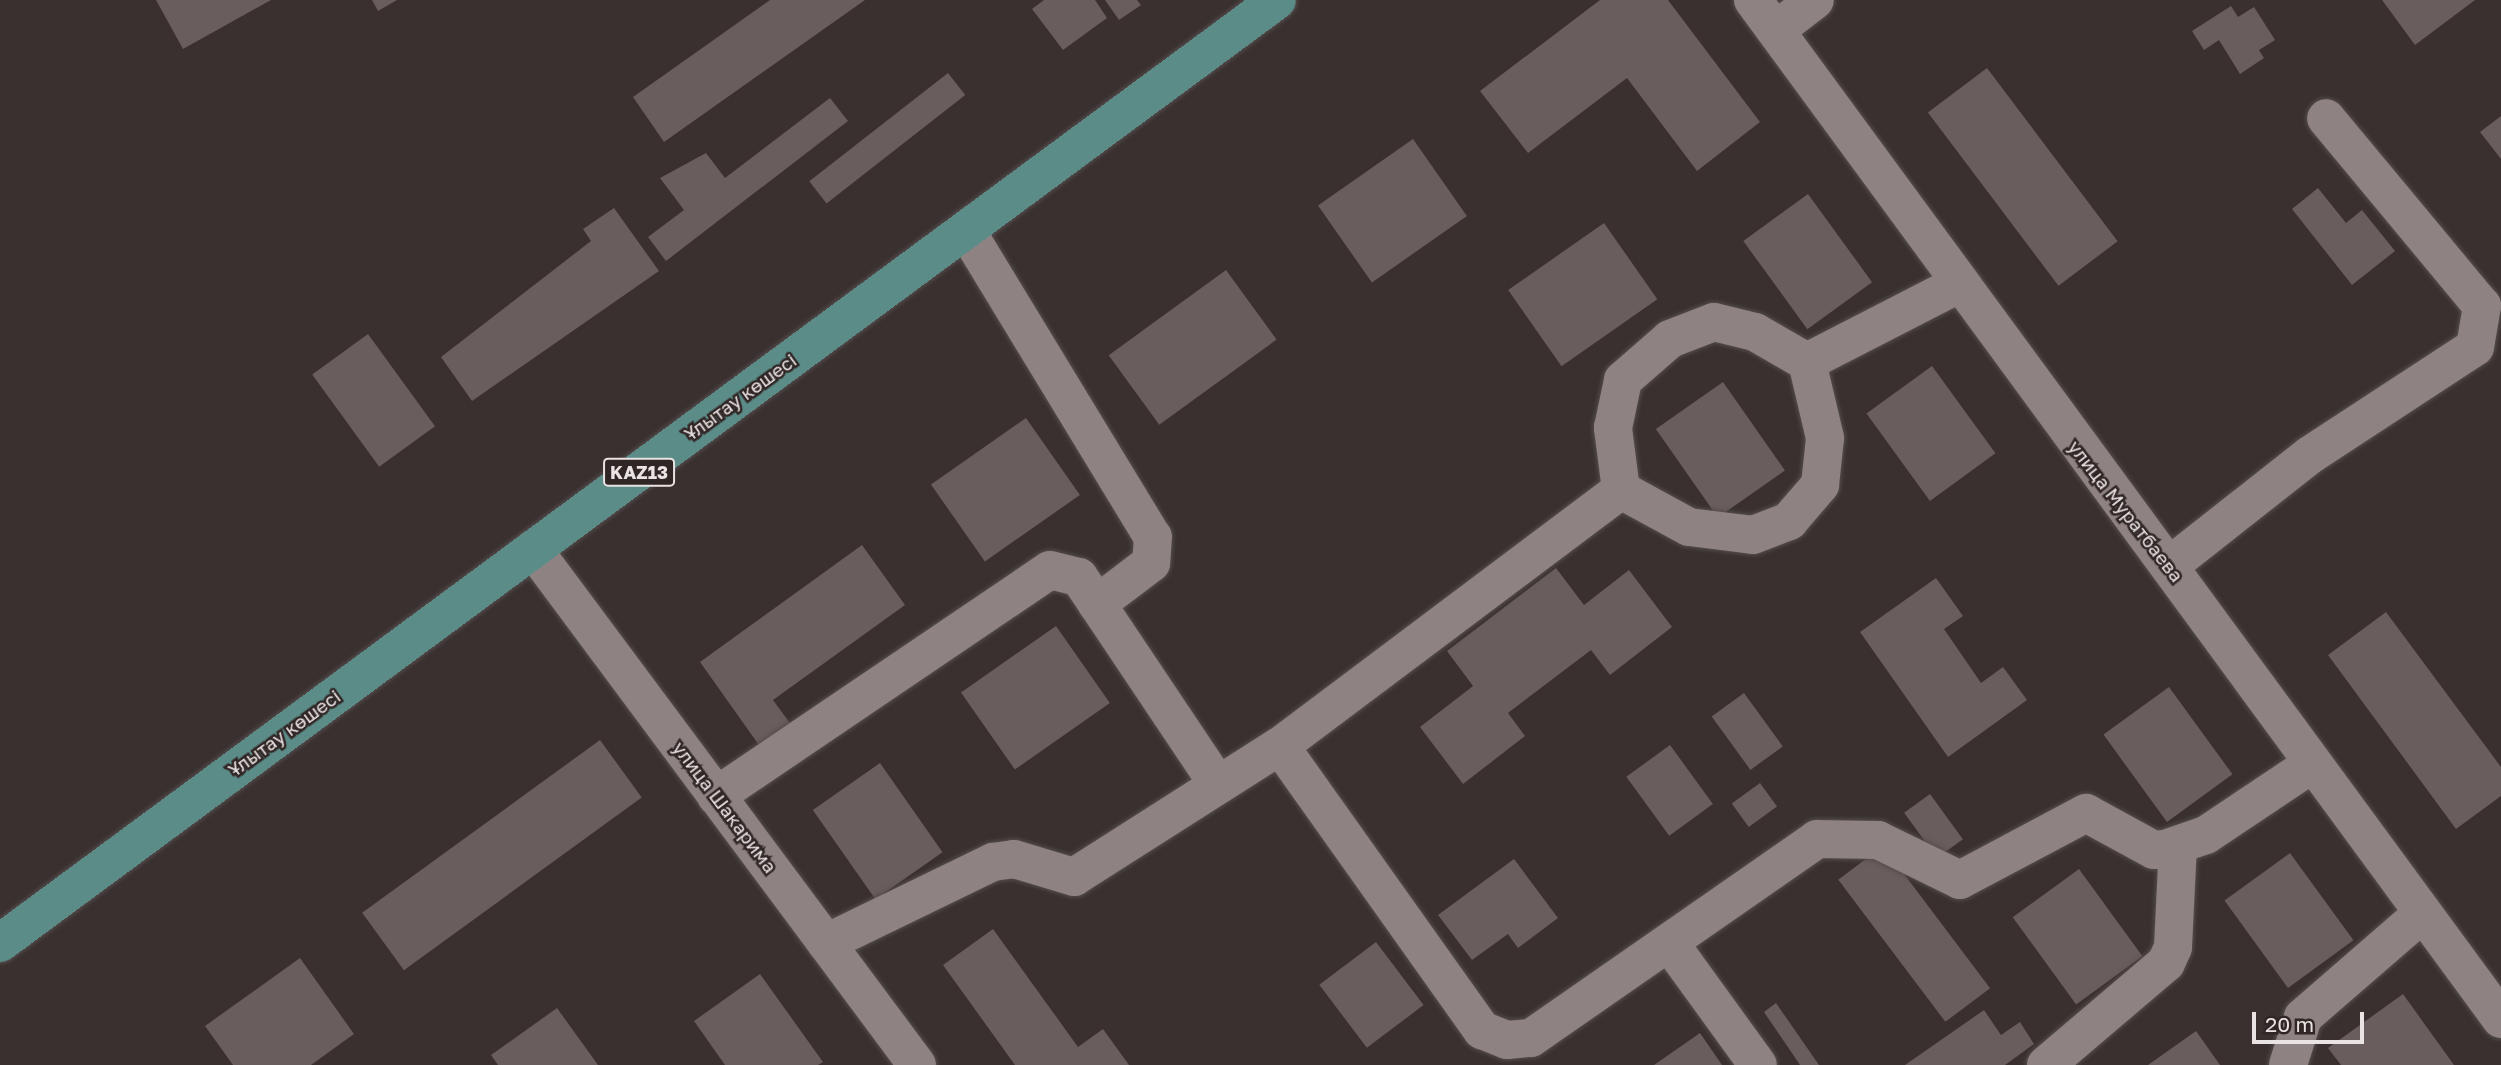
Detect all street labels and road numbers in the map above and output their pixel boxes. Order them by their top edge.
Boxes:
street label: Ұлытау көшесі [679,349,801,445]
street label: улица Муратбаева [2064,436,2188,586]
road number: KAZ13 [602,458,676,486]
street label: Ұлытау көшесі [223,685,345,781]
street label: улица Шакарима [668,737,782,877]

